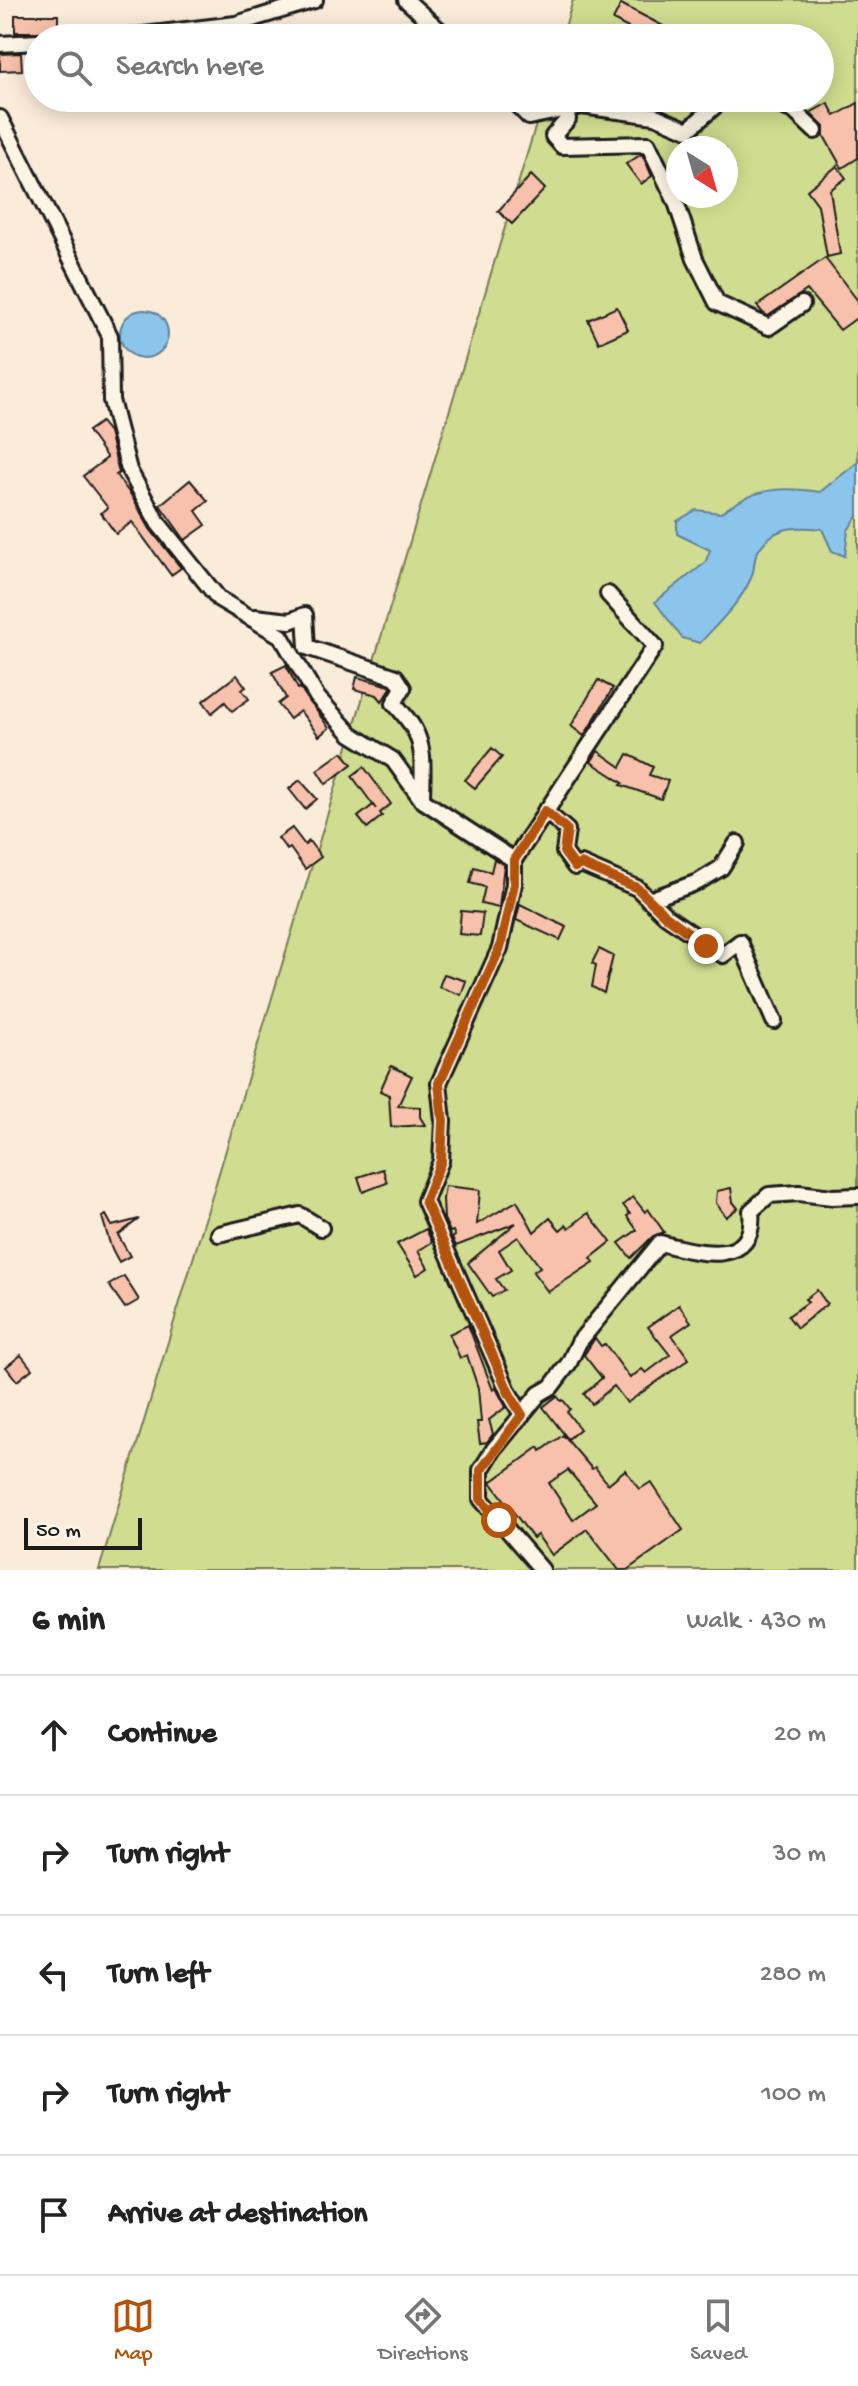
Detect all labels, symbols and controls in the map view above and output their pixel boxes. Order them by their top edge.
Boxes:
search box [24,24,834,112]
icon: search [52,46,96,90]
text: Search here [116,51,264,86]
north arrow [666,136,738,208]
route end [688,928,724,964]
route start [481,1502,517,1538]
scale bar [24,1514,142,1550]
text: 50 m [36,1519,81,1545]
text: 6 min [32,1602,105,1642]
text: Walk · 430 m [686,1607,826,1638]
icon: ahead [32,1713,76,1757]
text: Continue [108,1718,217,1753]
text: 20 m [774,1720,826,1751]
icon: right [32,1833,76,1877]
text: Turn right [108,1838,228,1873]
text: 30 m [773,1840,826,1871]
icon: left [32,1953,76,1997]
text: Turn left [108,1958,209,1993]
text: 280 m [760,1960,826,1991]
icon: right [32,2073,76,2117]
text: Turn right [108,2078,228,2113]
text: 100 m [761,2080,826,2111]
icon: arrive [32,2193,76,2237]
text: Arrive at destination [108,2198,368,2233]
tab: Map [111,2294,155,2368]
tab: Directions [378,2294,468,2368]
tab: Saved [690,2294,747,2368]

